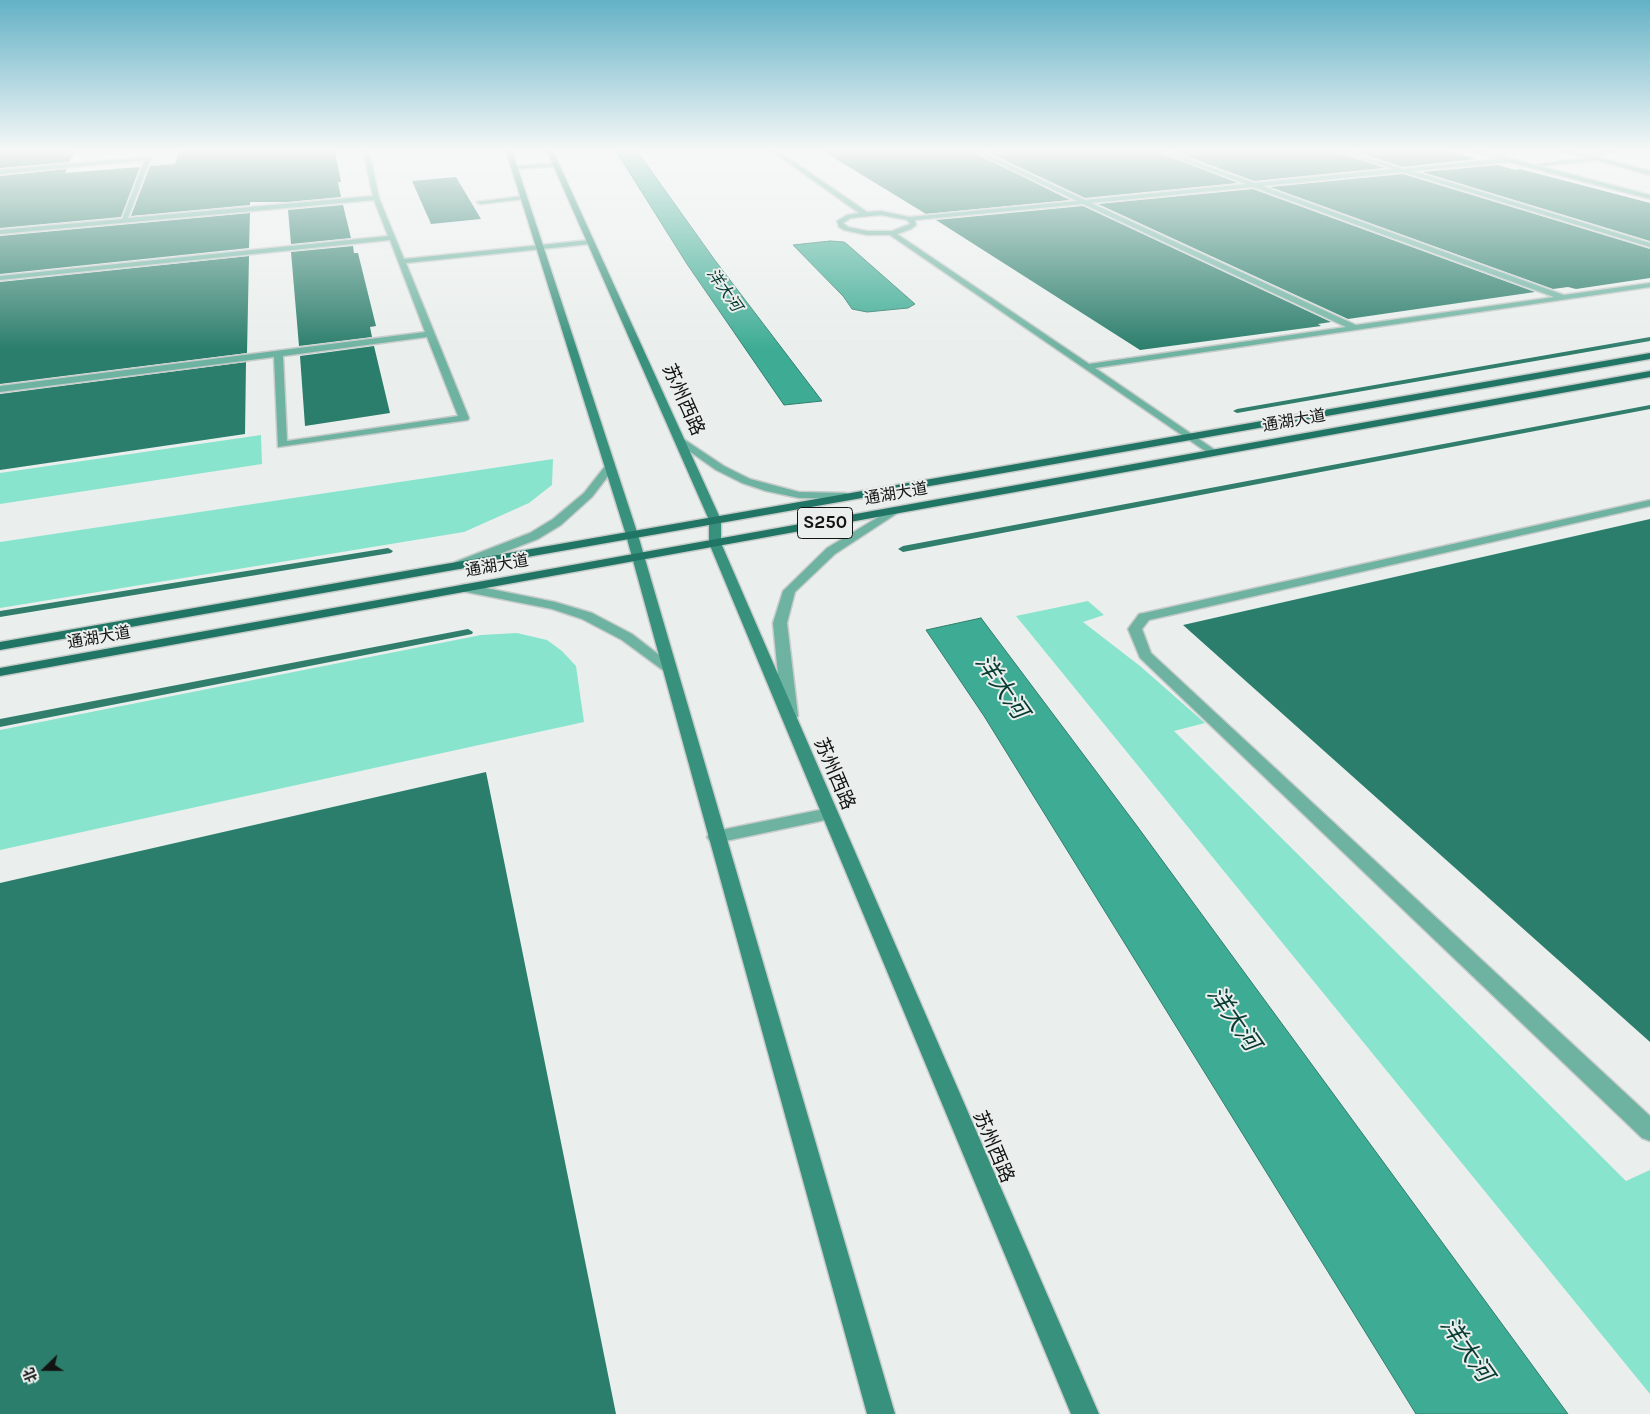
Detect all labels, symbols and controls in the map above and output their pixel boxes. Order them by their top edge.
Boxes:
water label: 洋大河 [702,265,746,315]
street label: 苏州西路 [657,361,709,439]
street label: 通湖大道 [1261,406,1327,436]
street label: 通湖大道 [863,479,929,509]
road number: S250 [798,508,852,538]
street label: 通湖大道 [464,551,530,581]
street label: 通湖大道 [66,623,132,653]
water label: 洋大河 [969,649,1033,725]
street label: 苏州西路 [809,735,859,813]
water label: 洋大河 [1201,981,1265,1057]
street label: 苏州西路 [968,1108,1018,1186]
water label: 洋大河 [1434,1312,1498,1388]
north arrow [20,1344,70,1394]
text: 北 [20,1365,41,1384]

